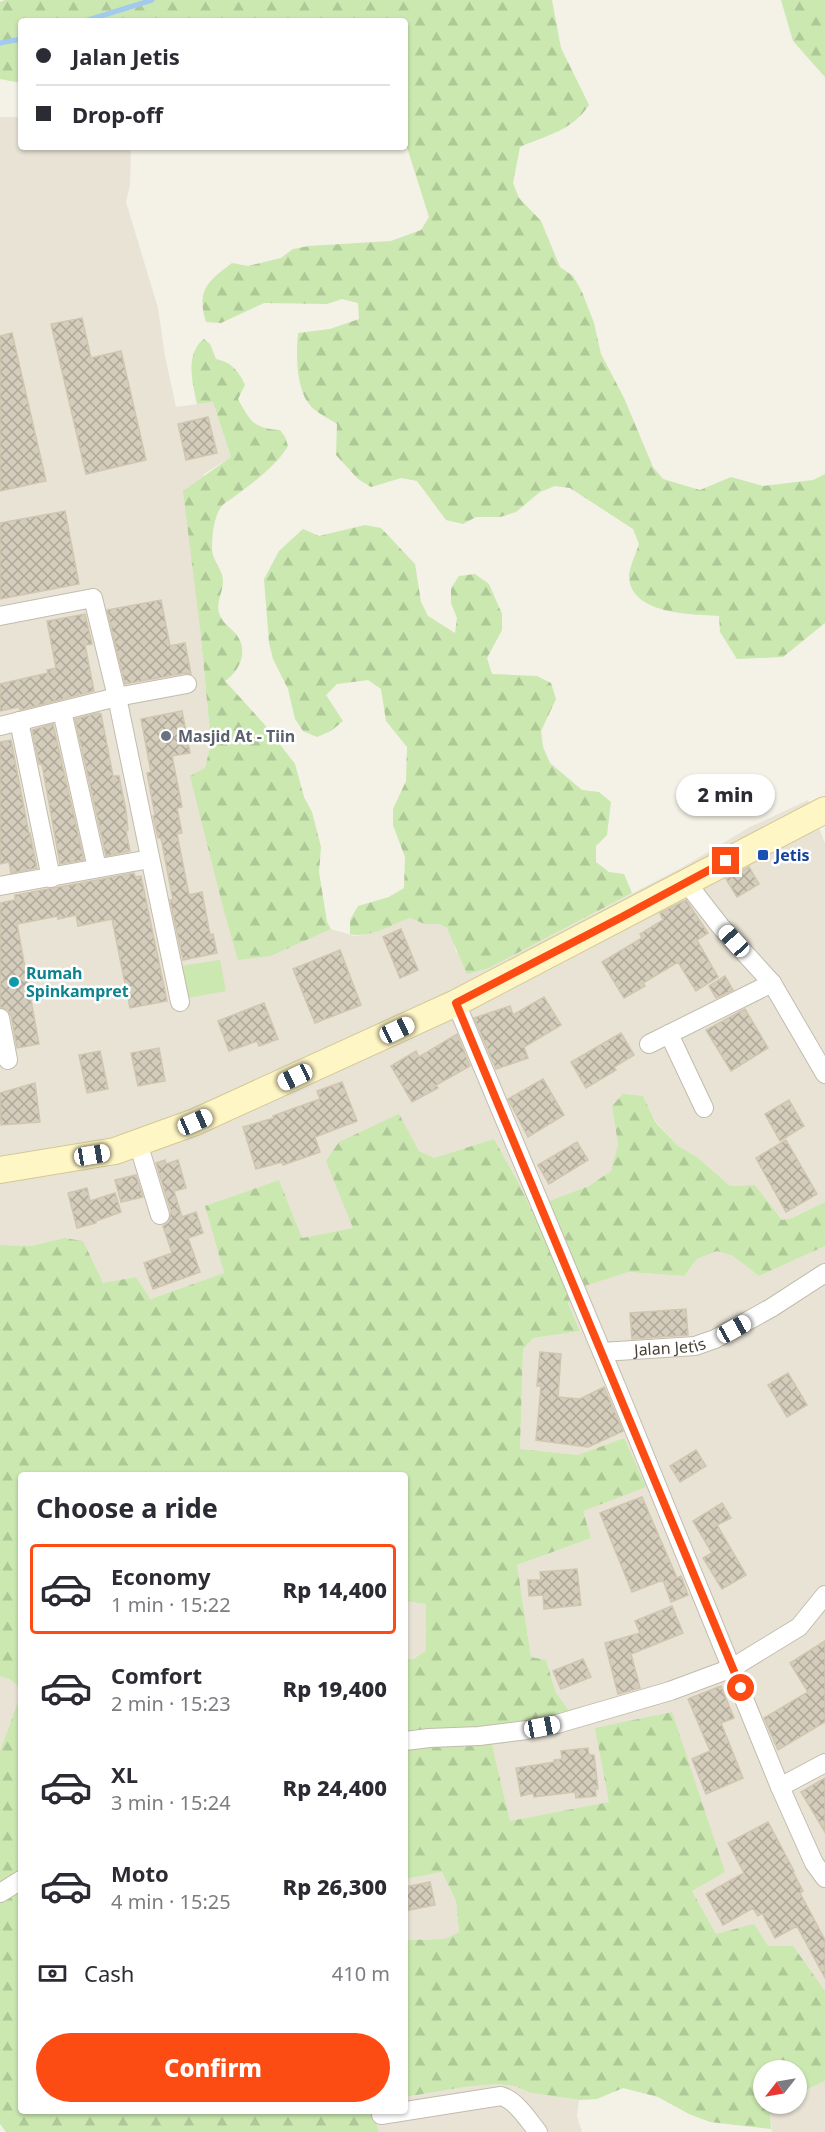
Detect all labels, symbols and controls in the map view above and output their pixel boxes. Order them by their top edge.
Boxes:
text: Jalan Jetis [72,41,180,71]
text: Drop-off [72,99,163,129]
place label: Masjid At - Tiin [178,725,295,747]
marker: Masjid At - Tiin [159,729,173,743]
callout: 2 min [676,774,776,816]
text: 2 min [698,781,753,808]
place label: Jetis [773,844,810,866]
route end [712,847,739,874]
marker: Jetis [756,848,770,862]
car [715,922,753,960]
place label: Rumah Spinkampret [26,962,129,1002]
marker: Rumah Spinkampret [7,975,21,989]
car [377,1014,417,1046]
car [275,1061,315,1093]
car [175,1106,215,1138]
car [73,1143,111,1167]
car [714,1312,754,1346]
street label: Jalan Jetis [631,1332,709,1361]
text: Choose a ride [36,1489,218,1526]
text: Economy [111,1561,210,1591]
icon: car [39,1562,93,1616]
text: Rp 14,400 [283,1574,387,1604]
text: 1 min · 15:22 [111,1591,231,1618]
text: Comfort [111,1660,202,1690]
icon: car [39,1661,93,1715]
text: Rp 19,400 [283,1673,387,1703]
route start [727,1674,754,1701]
text: 2 min · 15:23 [111,1690,231,1717]
car [523,1715,561,1739]
text: XL [111,1759,138,1789]
icon: car [39,1760,93,1814]
text: Rp 24,400 [283,1772,387,1802]
text: 3 min · 15:24 [111,1789,231,1816]
text: Moto [111,1858,169,1888]
icon: car [39,1859,93,1913]
text: Rp 26,300 [283,1871,387,1901]
text: 4 min · 15:25 [111,1888,231,1915]
icon: cash [36,1957,69,1990]
text: Cash [84,1958,134,1988]
text: 410 m [332,1960,390,1987]
button: Confirm [36,2033,390,2102]
north arrow [753,2060,807,2114]
map controls [753,2060,807,2114]

